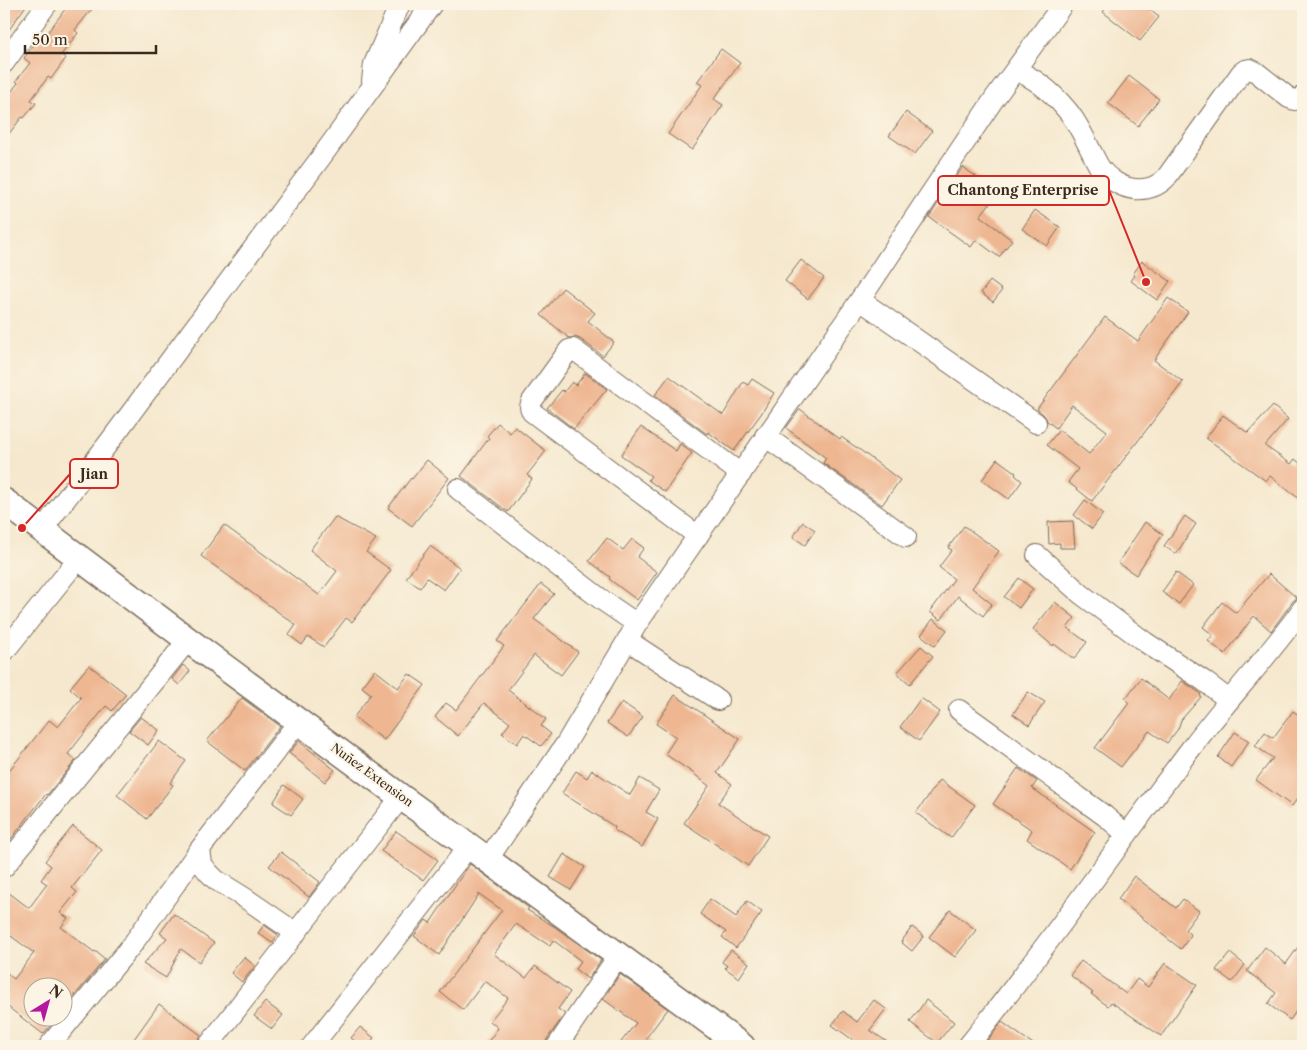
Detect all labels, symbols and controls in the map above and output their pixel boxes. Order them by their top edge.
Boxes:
scale bar [25,22,156,54]
text: 50 m [32,30,68,49]
callout: Chantong Enterprise [938,176,1109,205]
text: Chantong Enterprise [948,181,1098,199]
callout: Jian [70,459,118,488]
text: Jian [77,465,109,483]
street label: Nuñez Extension [328,740,417,810]
north arrow [22,978,72,1028]
text: N [46,981,66,1002]

